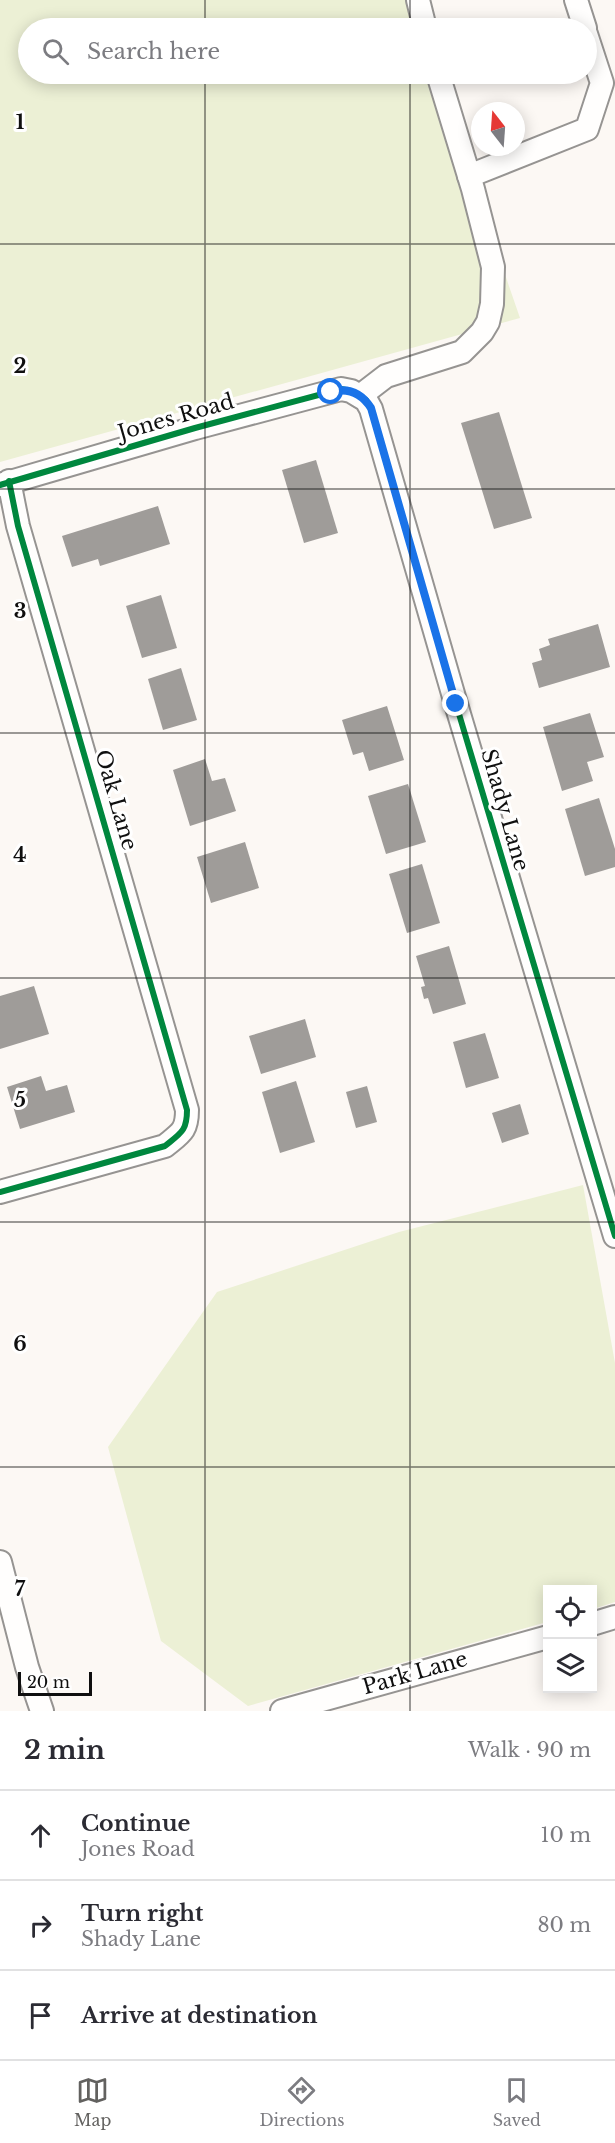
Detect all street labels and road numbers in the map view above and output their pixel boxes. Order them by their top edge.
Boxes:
street label: Jones Road [112,388,237,447]
street label: Shady Lane [475,746,535,874]
street label: Oak Lane [89,747,143,853]
street label: Park Lane [360,1646,470,1700]

